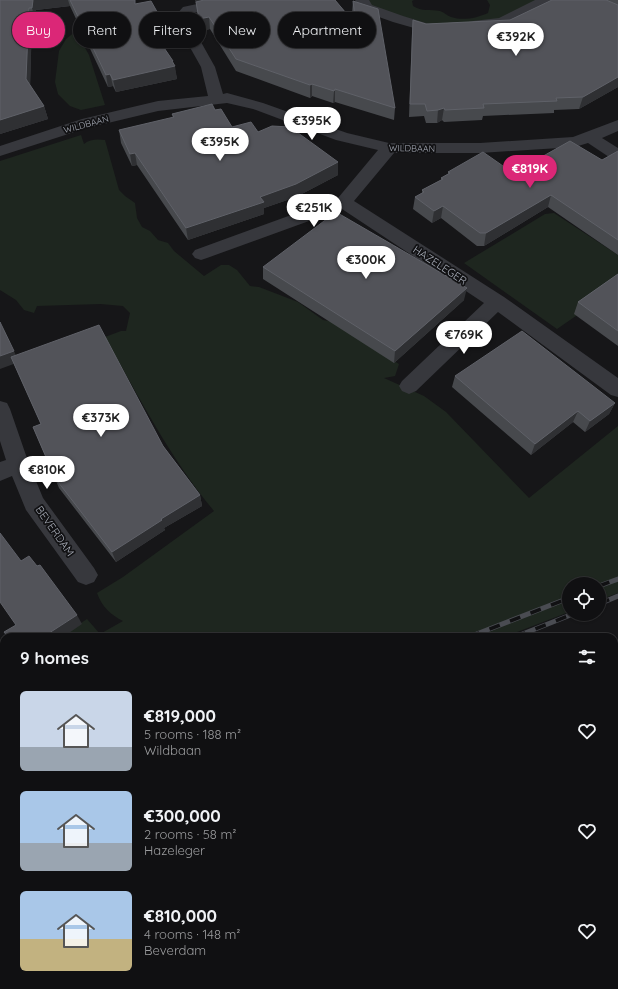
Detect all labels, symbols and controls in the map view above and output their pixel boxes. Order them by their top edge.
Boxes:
chip: Buy [12,12,65,48]
chip: Rent [73,12,131,48]
chip: Filters [139,12,206,48]
chip: New [214,12,270,48]
chip: Apartment [278,12,376,48]
pin: €392K [488,23,544,57]
text: €392K [497,28,535,44]
pin: €395K [284,107,340,141]
text: €395K [293,112,331,128]
street label: WILDBAAN [62,113,110,135]
pin: €395K [192,128,248,162]
text: €395K [201,133,239,149]
street label: WILDBAAN [389,142,435,154]
pin: €819K [502,155,558,189]
text: €819K [512,160,548,176]
pin: €251K [286,194,342,228]
text: €251K [296,199,332,215]
street label: HAZELEGER [410,242,470,288]
pin: €300K [338,246,394,280]
text: €300K [346,251,386,267]
pin: €769K [436,321,492,355]
text: €769K [445,326,483,342]
pin: €373K [73,404,129,438]
text: €373K [82,409,120,425]
pin: €810K [19,456,75,490]
text: €810K [29,461,65,477]
street label: BEVERDAM [33,503,77,559]
map controls [562,577,606,621]
button: locate [562,577,606,621]
icon: filters [576,646,598,668]
text: 9 homes [20,647,89,668]
text: €819,000 [144,705,216,726]
icon: home [52,707,100,755]
icon: heart [576,720,598,742]
text: 5 rooms · 188 m² [144,726,241,742]
text: Wildbaan [144,742,201,758]
text: €300,000 [144,805,221,826]
icon: home [52,807,100,855]
icon: heart [576,820,598,842]
text: 2 rooms · 58 m² [144,826,236,842]
text: Hazeleger [144,842,205,858]
text: €810,000 [144,905,217,926]
icon: home [52,907,100,955]
icon: heart [576,920,598,942]
text: 4 rooms · 148 m² [144,926,240,942]
text: Beverdam [144,942,206,958]

